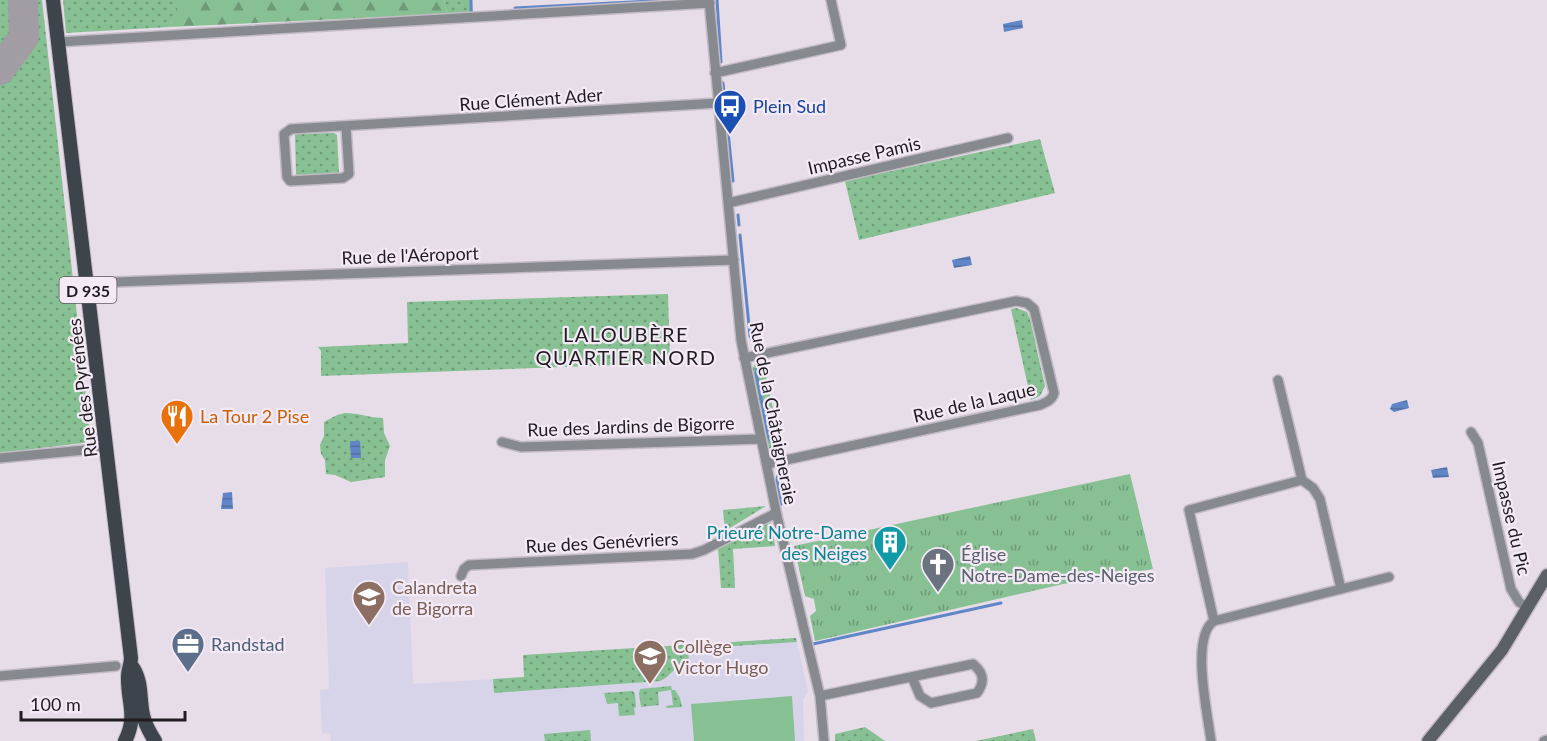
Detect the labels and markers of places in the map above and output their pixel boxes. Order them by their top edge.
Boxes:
bus stop icon: Plein Sud [712,88,748,135]
place label: Plein Sud [753,95,826,117]
restaurant icon: La Tour 2 Pise [159,398,195,445]
place label: La Tour 2 Pise [200,405,309,427]
place label: Prieuré Notre-Dame des Neiges [707,521,867,564]
building icon: Prieuré Notre-Dame des Neiges [872,524,908,571]
place label: Église Notre-Dame-des-Neiges [961,543,1155,586]
church icon: Église Notre-Dame-des-Neiges [920,546,956,593]
place label: Calandreta de Bigorra [392,576,477,619]
school or university icon: Calandreta de Bigorra [351,579,387,626]
office icon: Randstad [170,626,206,673]
place label: Randstad [211,633,285,655]
place label: Collège Victor Hugo [673,635,769,678]
school or university icon: Collège Victor Hugo [632,638,668,685]

